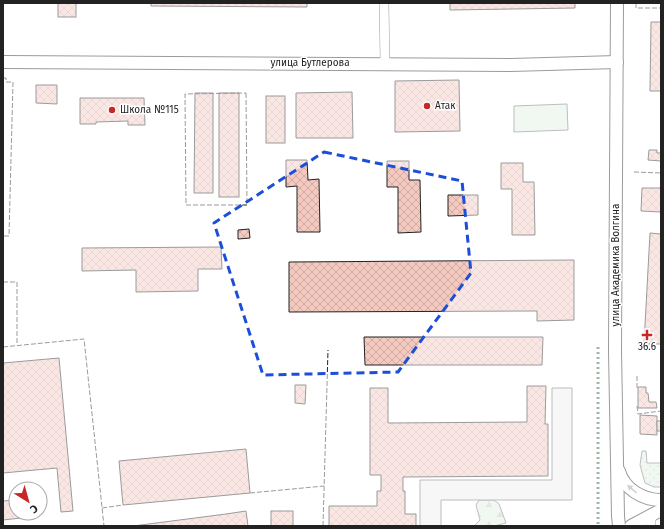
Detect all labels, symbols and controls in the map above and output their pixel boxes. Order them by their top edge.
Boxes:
street label: улица Бутлерова [270,57,350,69]
place label: Атак [435,100,456,112]
marker: Атак [422,101,432,111]
place label: Школа №115 [120,104,179,116]
marker: Школа №115 [107,105,117,115]
street label: улица Академика Волгина [610,204,622,326]
marker: 36.6 [642,330,652,340]
place label: 36.6 [638,341,656,353]
north arrow [8,481,48,521]
one-way arrow [627,485,638,494]
text: С [27,501,40,516]

